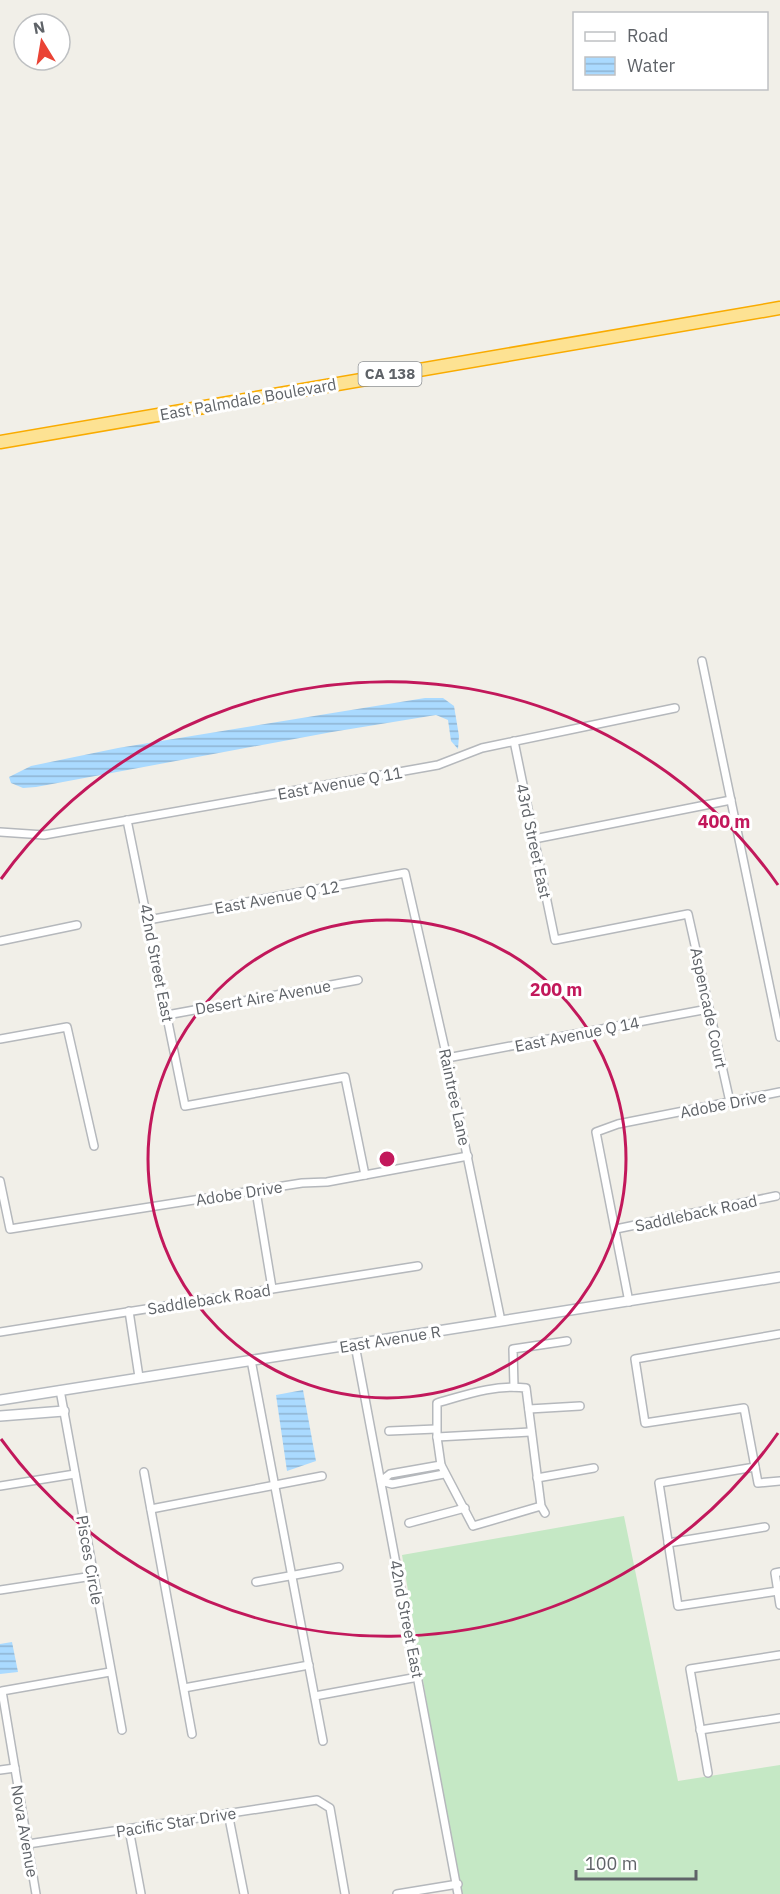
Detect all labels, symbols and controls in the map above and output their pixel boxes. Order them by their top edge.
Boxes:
north arrow [12,12,72,72]
legend [573,12,768,90]
text: N [32,16,47,38]
text: Road [627,24,668,47]
text: Water [627,54,676,77]
road number: CA 138 [358,362,422,386]
street label: East Palmdale Boulevard [158,374,338,424]
street label: East Avenue Q 11 [276,762,404,804]
street label: 43rd Street East [512,782,556,900]
text: 400 m [698,810,750,833]
street label: East Avenue Q 12 [213,876,341,918]
street label: 42nd Street East [136,902,178,1024]
street label: Aspencade Court [686,946,732,1070]
street label: Desert Aire Avenue [194,975,333,1019]
text: 200 m [530,978,582,1001]
street label: East Avenue Q 14 [513,1012,641,1056]
street label: Raintree Lane [435,1047,475,1148]
street label: Adobe Drive [678,1086,768,1122]
centre of rings [377,1149,397,1169]
street label: Adobe Drive [194,1176,284,1210]
street label: Saddleback Road [633,1190,759,1236]
street label: Saddleback Road [146,1279,272,1319]
street label: East Avenue R [338,1321,442,1357]
street label: Pisces Circle [72,1514,108,1607]
street label: 42nd Street East [386,1558,428,1680]
street label: Nova Avenue [7,1783,43,1879]
street label: Pacific Star Drive [115,1803,238,1841]
scale bar [576,1843,696,1881]
text: 100 m [585,1852,637,1875]

